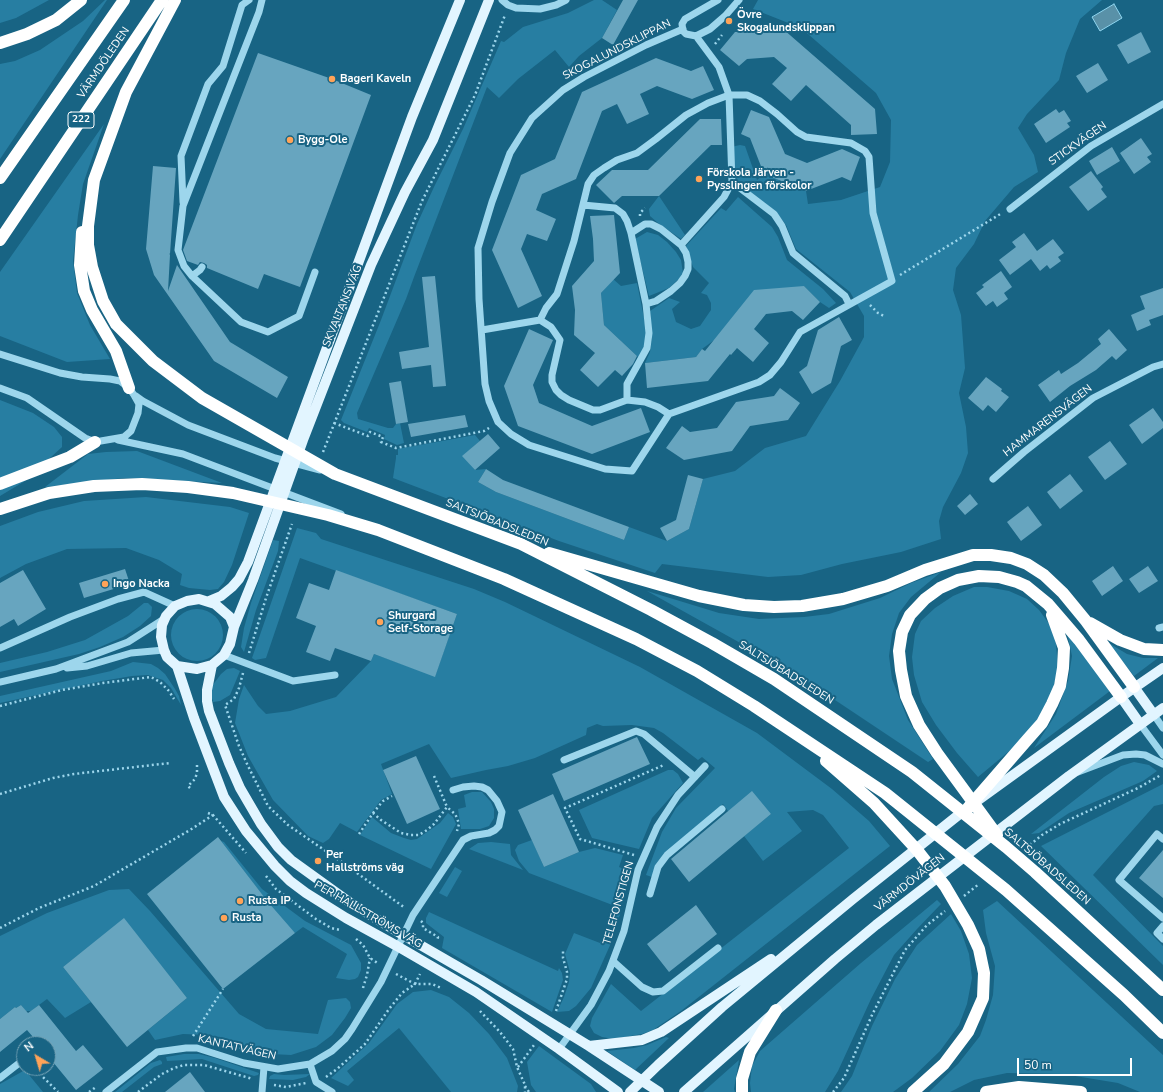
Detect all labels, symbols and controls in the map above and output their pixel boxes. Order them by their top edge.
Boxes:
place label: Övre Skogalundsklippan [737,8,835,34]
marker: Övre Skogalundsklippan [724,16,734,26]
street label: SKOGALUNDSKLIPPAN [561,17,673,83]
street label: VÄRMDÖLEDEN [75,25,133,101]
place label: Bageri Kaveln [340,72,411,86]
marker: Bageri Kaveln [327,74,337,84]
road number: 222 [68,112,94,128]
street label: STICKVÄGEN [1047,119,1109,169]
place label: Bygg-Ole [298,133,347,147]
marker: Bygg-Ole [285,135,295,145]
place label: Förskola Järven - Pysslingen förskolor [707,166,811,192]
marker: Förskola Järven - Pysslingen förskolor [694,174,704,184]
street label: SKVALTANS VÄG [321,263,365,349]
street label: HAMMARENSVÄGEN [1001,382,1095,460]
street label: SALTSJÖBADSLEDEN [444,496,550,550]
place label: Ingo Nacka [113,577,170,591]
marker: Ingo Nacka [100,579,110,589]
place label: Shurgard Self-Storage [388,609,453,635]
marker: Shurgard Self-Storage [375,617,385,627]
street label: SALTSJÖBADSLEDEN [736,638,836,708]
street label: SALTSJÖBADSLEDEN [1001,826,1093,908]
place label: Per Hallströms väg [326,848,404,874]
street label: VÄRMDÖVÄGEN [872,851,948,915]
marker: Per Hallströms väg [313,856,323,866]
street label: TELEFONSTIGEN [601,860,637,946]
street label: PER HALLSTRÖMS VÄG [312,879,424,951]
place label: Rusta IP [248,894,291,908]
marker: Rusta IP [235,896,245,906]
place label: Rusta [232,911,261,925]
marker: Rusta [219,913,229,923]
street label: KANTATVÄGEN [197,1033,277,1063]
north arrow [16,1036,56,1076]
text: N [21,1038,37,1055]
scale bar [1019,1050,1134,1076]
text: 50 m [1024,1057,1052,1073]

